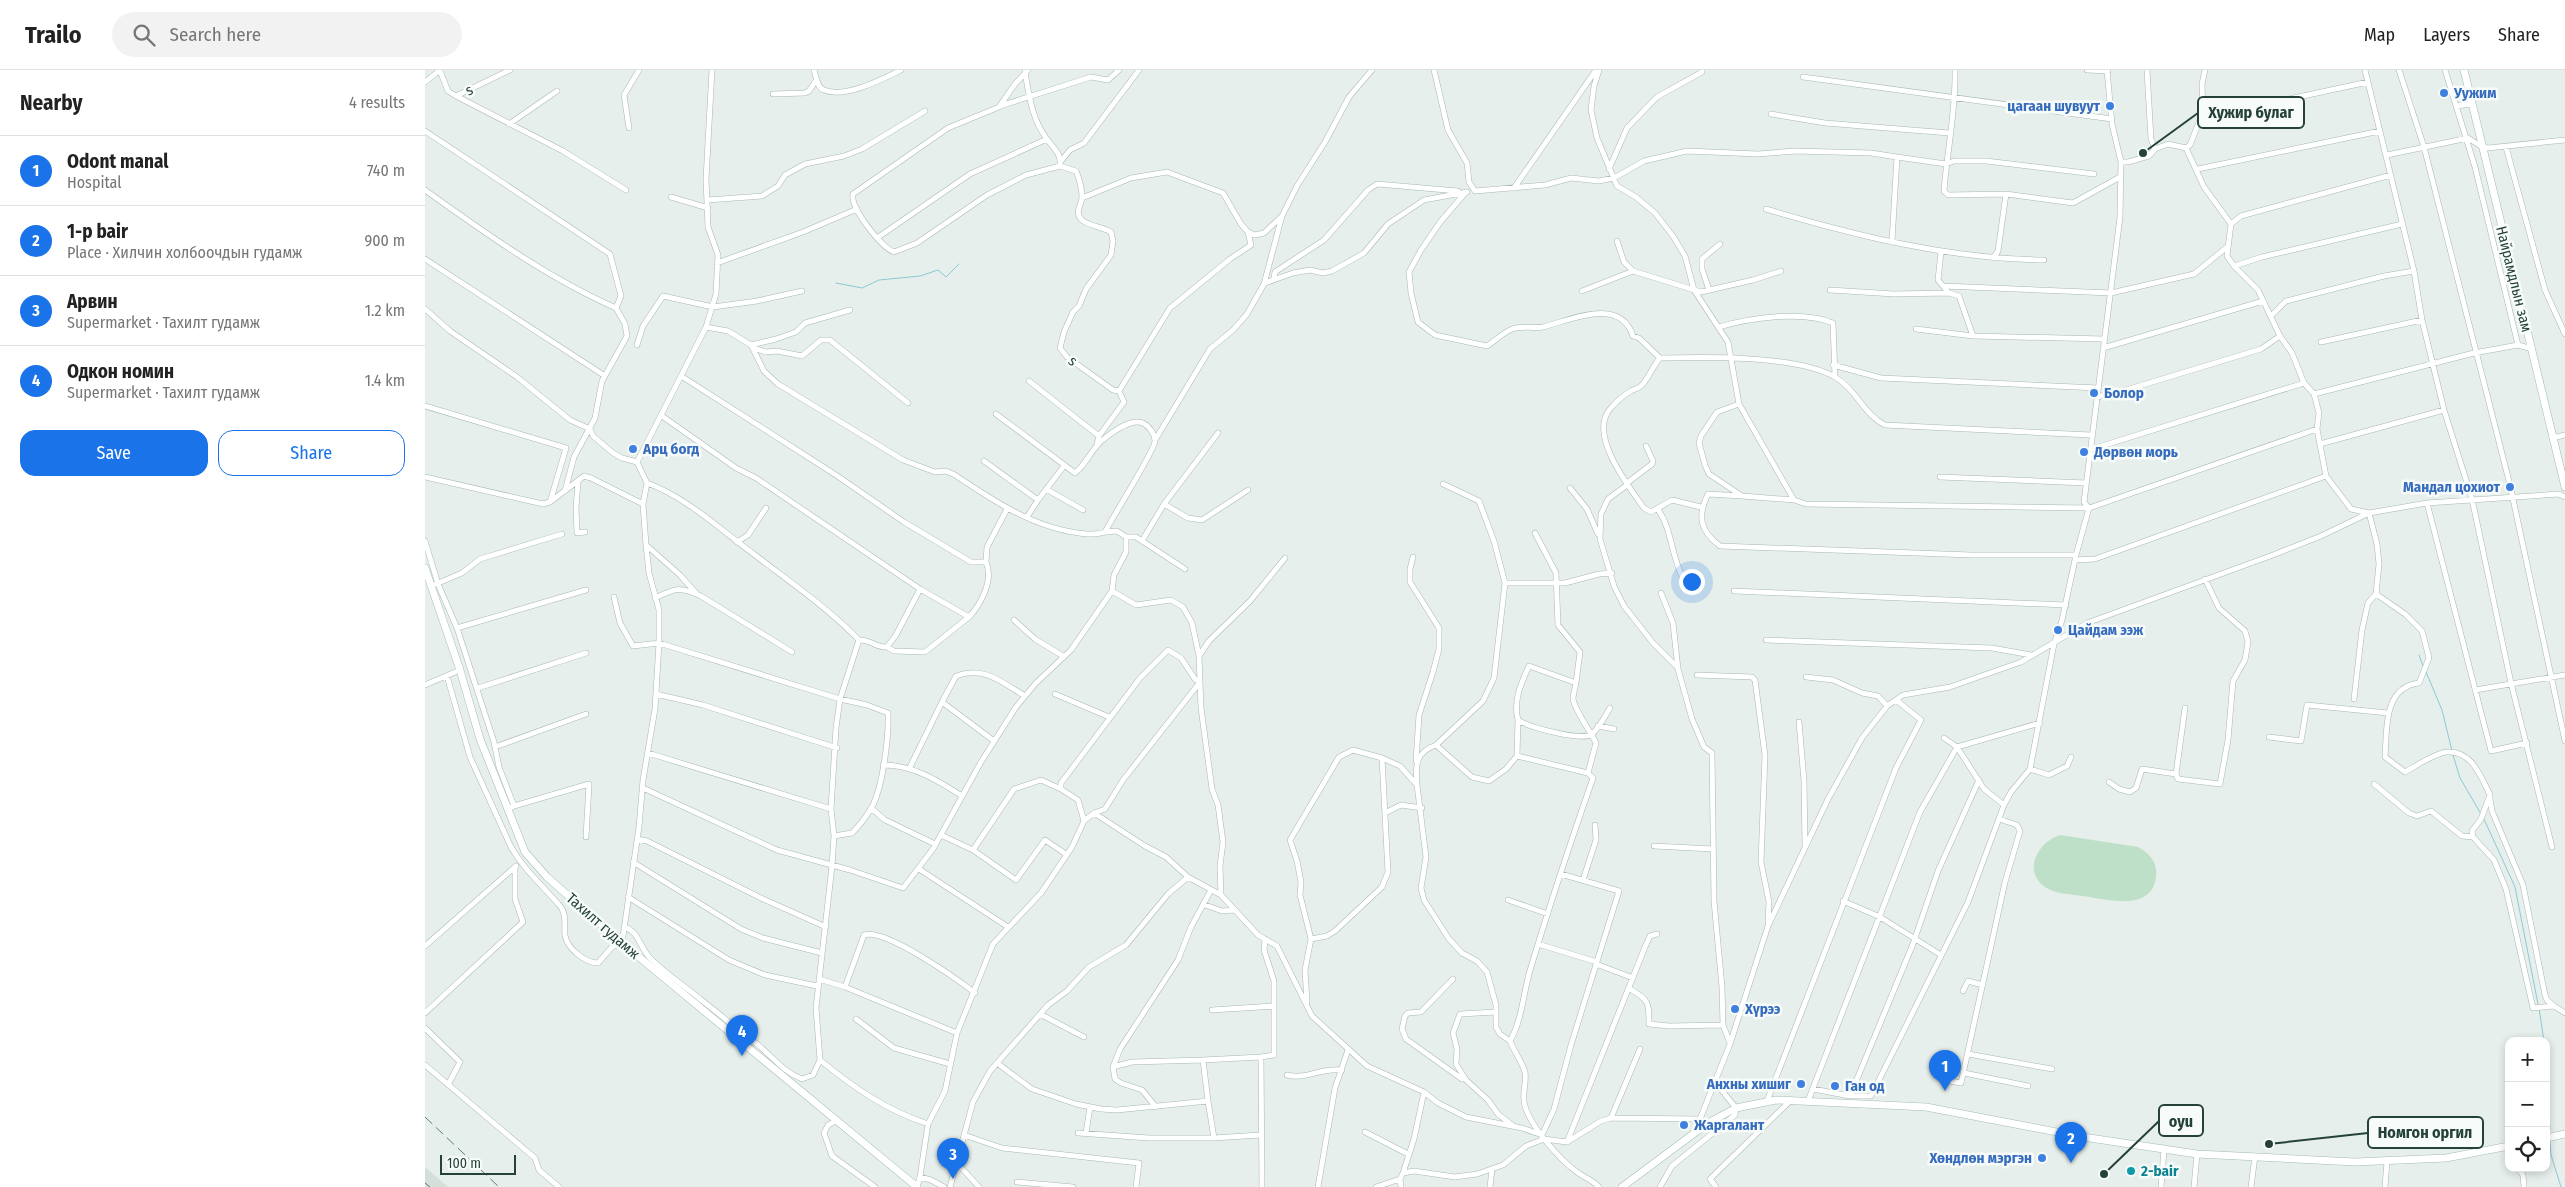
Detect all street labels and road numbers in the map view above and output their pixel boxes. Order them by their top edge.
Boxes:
street label: s [462,81,476,99]
street label: Найрамдлын зам [2492,224,2536,334]
street label: s [1065,352,1081,370]
street label: Тахилт гудамж [563,889,644,963]

